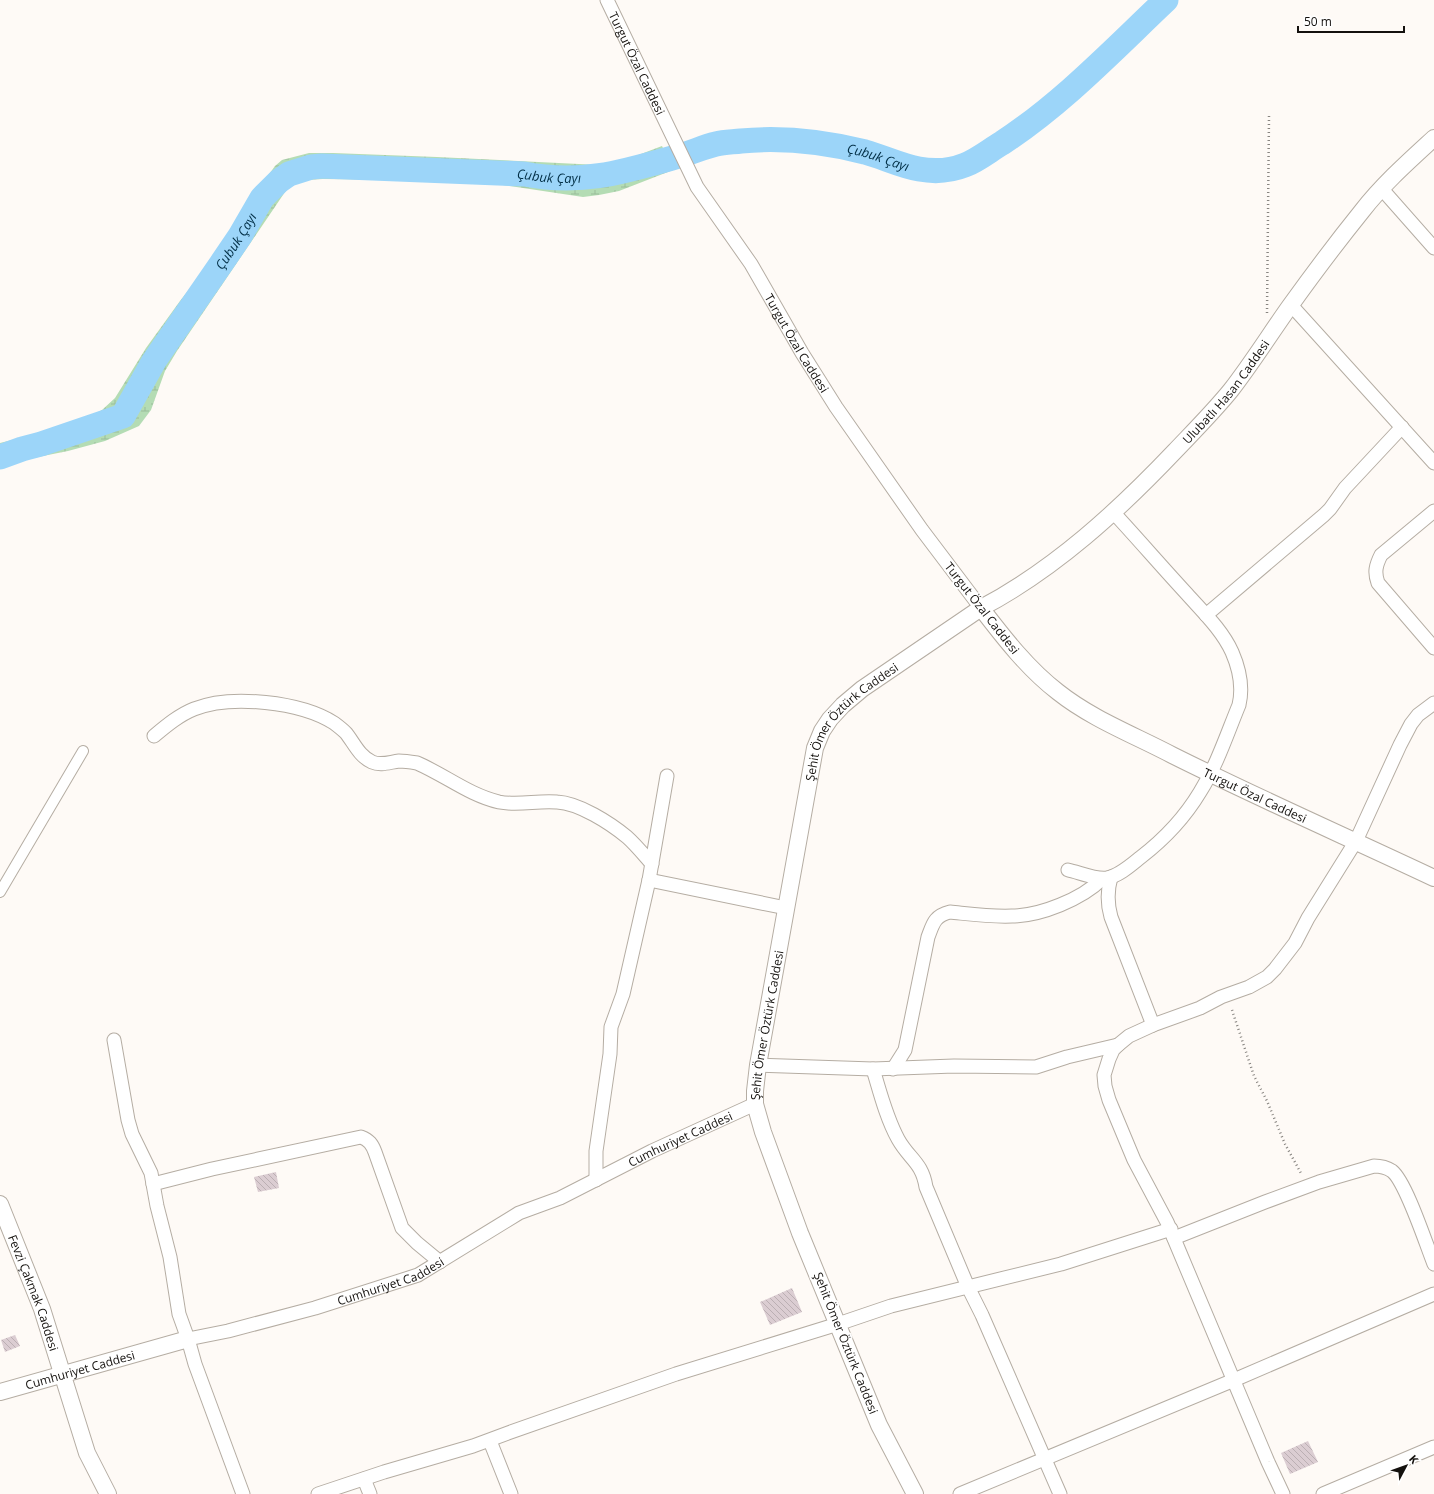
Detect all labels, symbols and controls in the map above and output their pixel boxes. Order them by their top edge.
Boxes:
scale bar [1298,8,1404,34]
street label: Turgut Özal Caddesi [605,9,669,117]
text: 50 m [1304,13,1332,30]
water label: Çubuk Çayı [846,139,911,175]
water label: Çubuk Çayı [517,165,581,187]
water label: Çubuk Çayı [211,209,261,273]
street label: Turgut Özal Caddesi [761,290,833,396]
street label: Ulubatlı Hasan Caddesi [1178,336,1273,447]
street label: Turgut Özal Caddesi [941,559,1023,657]
street label: Şehit Ömer Öztürk Caddesi [801,658,901,782]
street label: Turgut Özal Caddesi [1201,763,1310,827]
street label: Şehit Ömer Öztürk Caddesi [746,949,787,1100]
street label: Cumhuriyet Caddesi [625,1107,735,1170]
street label: Fevzi Çakmak Caddesi [5,1232,63,1353]
street label: Cumhuriyet Caddesi [335,1253,447,1309]
street label: Şehit Ömer Öztürk Caddesi [810,1270,882,1416]
street label: Cumhuriyet Caddesi [23,1346,137,1393]
north arrow [1386,1446,1426,1486]
text: K [1406,1451,1422,1467]

